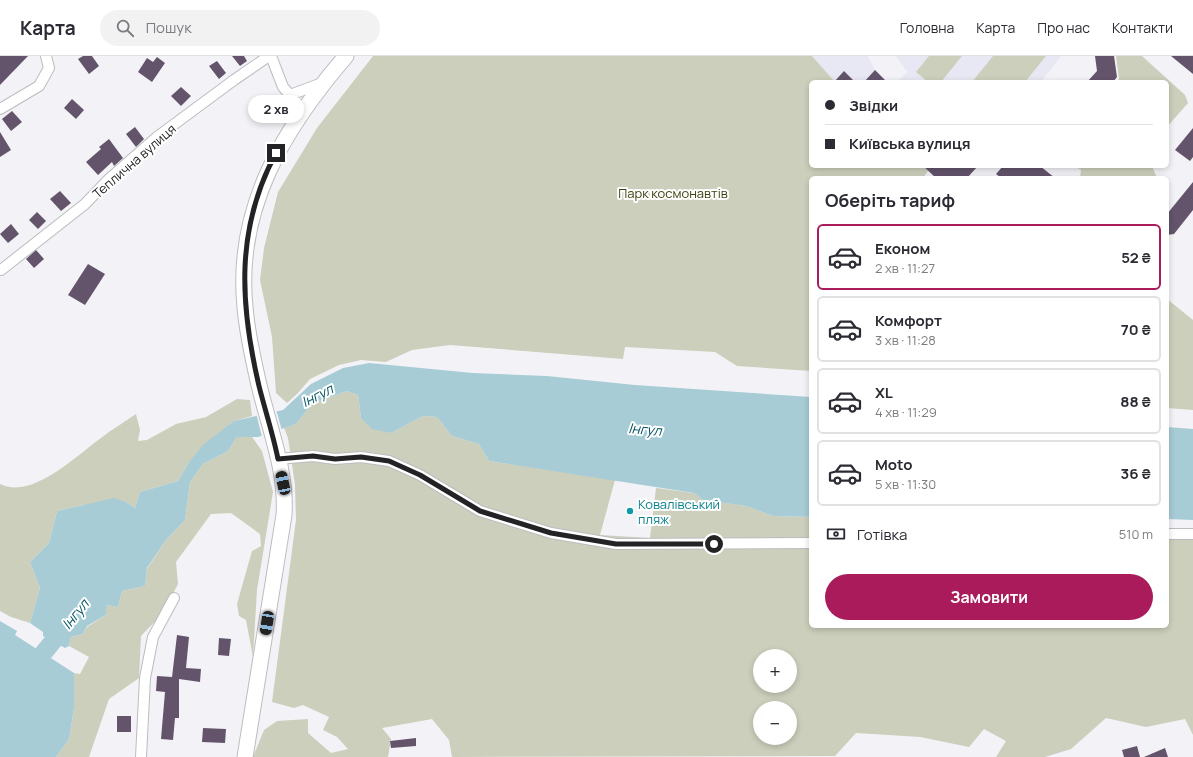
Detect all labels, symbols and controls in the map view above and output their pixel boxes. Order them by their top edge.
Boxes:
search box [100,10,380,46]
text: Карта [20,15,76,41]
icon: search [114,17,136,39]
text: Пошук [146,17,192,38]
text: Головна [900,18,954,37]
text: Карта [976,18,1015,37]
text: Про нас [1037,18,1090,37]
text: Контакти [1112,18,1173,37]
callout: 2 хв [248,95,304,123]
text: Звідки [849,95,898,116]
text: 2 хв [264,100,288,118]
street label: Теплична вулиця [88,120,180,202]
text: Київська вулиця [849,133,971,154]
route end [267,144,285,162]
park label: Парк космонавтів [618,184,728,202]
text: Оберіть тариф [825,188,955,212]
text: Економ [875,238,930,259]
icon: car [827,239,863,275]
text: 52 ₴ [1121,247,1151,268]
text: 2 хв · 11:27 [875,259,935,277]
text: Комфорт [875,310,942,331]
icon: car [827,311,863,347]
text: 70 ₴ [1121,319,1151,340]
text: 3 хв · 11:28 [875,331,936,349]
water label: Інгул [298,379,337,411]
text: XL [875,382,893,403]
icon: car [827,383,863,419]
text: 88 ₴ [1120,391,1151,412]
text: 4 хв · 11:29 [875,403,937,421]
water label: Інгул [628,418,663,440]
text: Moto [875,454,912,475]
icon: car [827,455,863,491]
text: 36 ₴ [1121,463,1151,484]
car [275,470,291,496]
text: 5 хв · 11:30 [875,475,936,493]
place label: Ковалівський пляж [638,495,720,528]
marker: Ковалівський пляж [625,506,635,516]
icon: cash [825,523,847,545]
text: Готівка [857,524,907,545]
text: 510 m [1119,525,1153,543]
route start [705,535,723,553]
button: Замовити [825,574,1153,620]
water label: Інгул [57,594,93,633]
car [259,610,275,636]
map controls [753,649,797,745]
button: + [753,649,797,693]
button: − [753,701,797,745]

